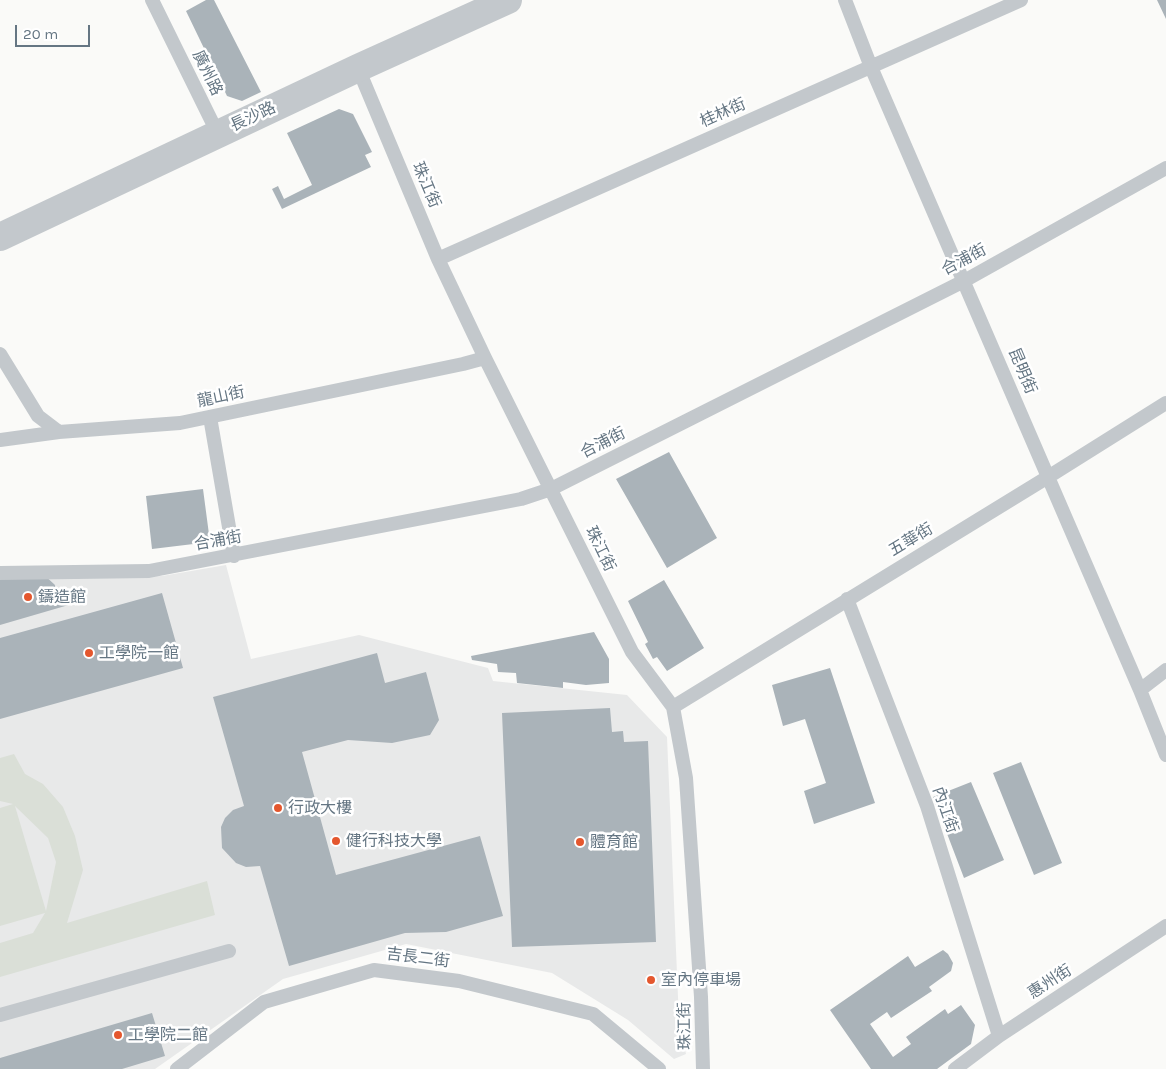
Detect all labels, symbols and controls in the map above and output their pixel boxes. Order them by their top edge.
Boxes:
scale bar [18,15,92,47]
text: 20 m [23,25,58,43]
street label: 廣州路 [188,47,226,99]
street label: 桂林街 [697,94,749,132]
street label: 長沙路 [227,98,279,136]
street label: 珠江街 [408,159,444,211]
street label: 合浦街 [938,240,990,280]
street label: 昆明街 [1004,345,1040,397]
street label: 龍山街 [196,383,246,411]
street label: 合浦街 [577,424,629,462]
street label: 五華街 [885,519,937,561]
street label: 珠江街 [581,523,619,575]
street label: 合浦街 [193,527,243,555]
place label: 鑄造館 [38,587,86,607]
marker: 鑄造館 [22,591,34,603]
place label: 工學院一館 [99,643,179,663]
marker: 工學院一館 [83,647,95,659]
street label: 內江街 [928,784,962,836]
place label: 行政大樓 [288,798,352,818]
marker: 行政大樓 [272,802,284,814]
place label: 健行科技大學 [346,831,442,851]
place label: 體育館 [590,832,638,852]
marker: 健行科技大學 [330,835,342,847]
marker: 體育館 [574,836,586,848]
street label: 吉長二街 [385,945,451,971]
street label: 惠州街 [1025,961,1075,1003]
place label: 室內停車場 [661,970,741,990]
marker: 室內停車場 [645,974,657,986]
street label: 珠江街 [675,1002,695,1050]
place label: 工學院二館 [128,1025,208,1045]
marker: 工學院二館 [112,1029,124,1041]

